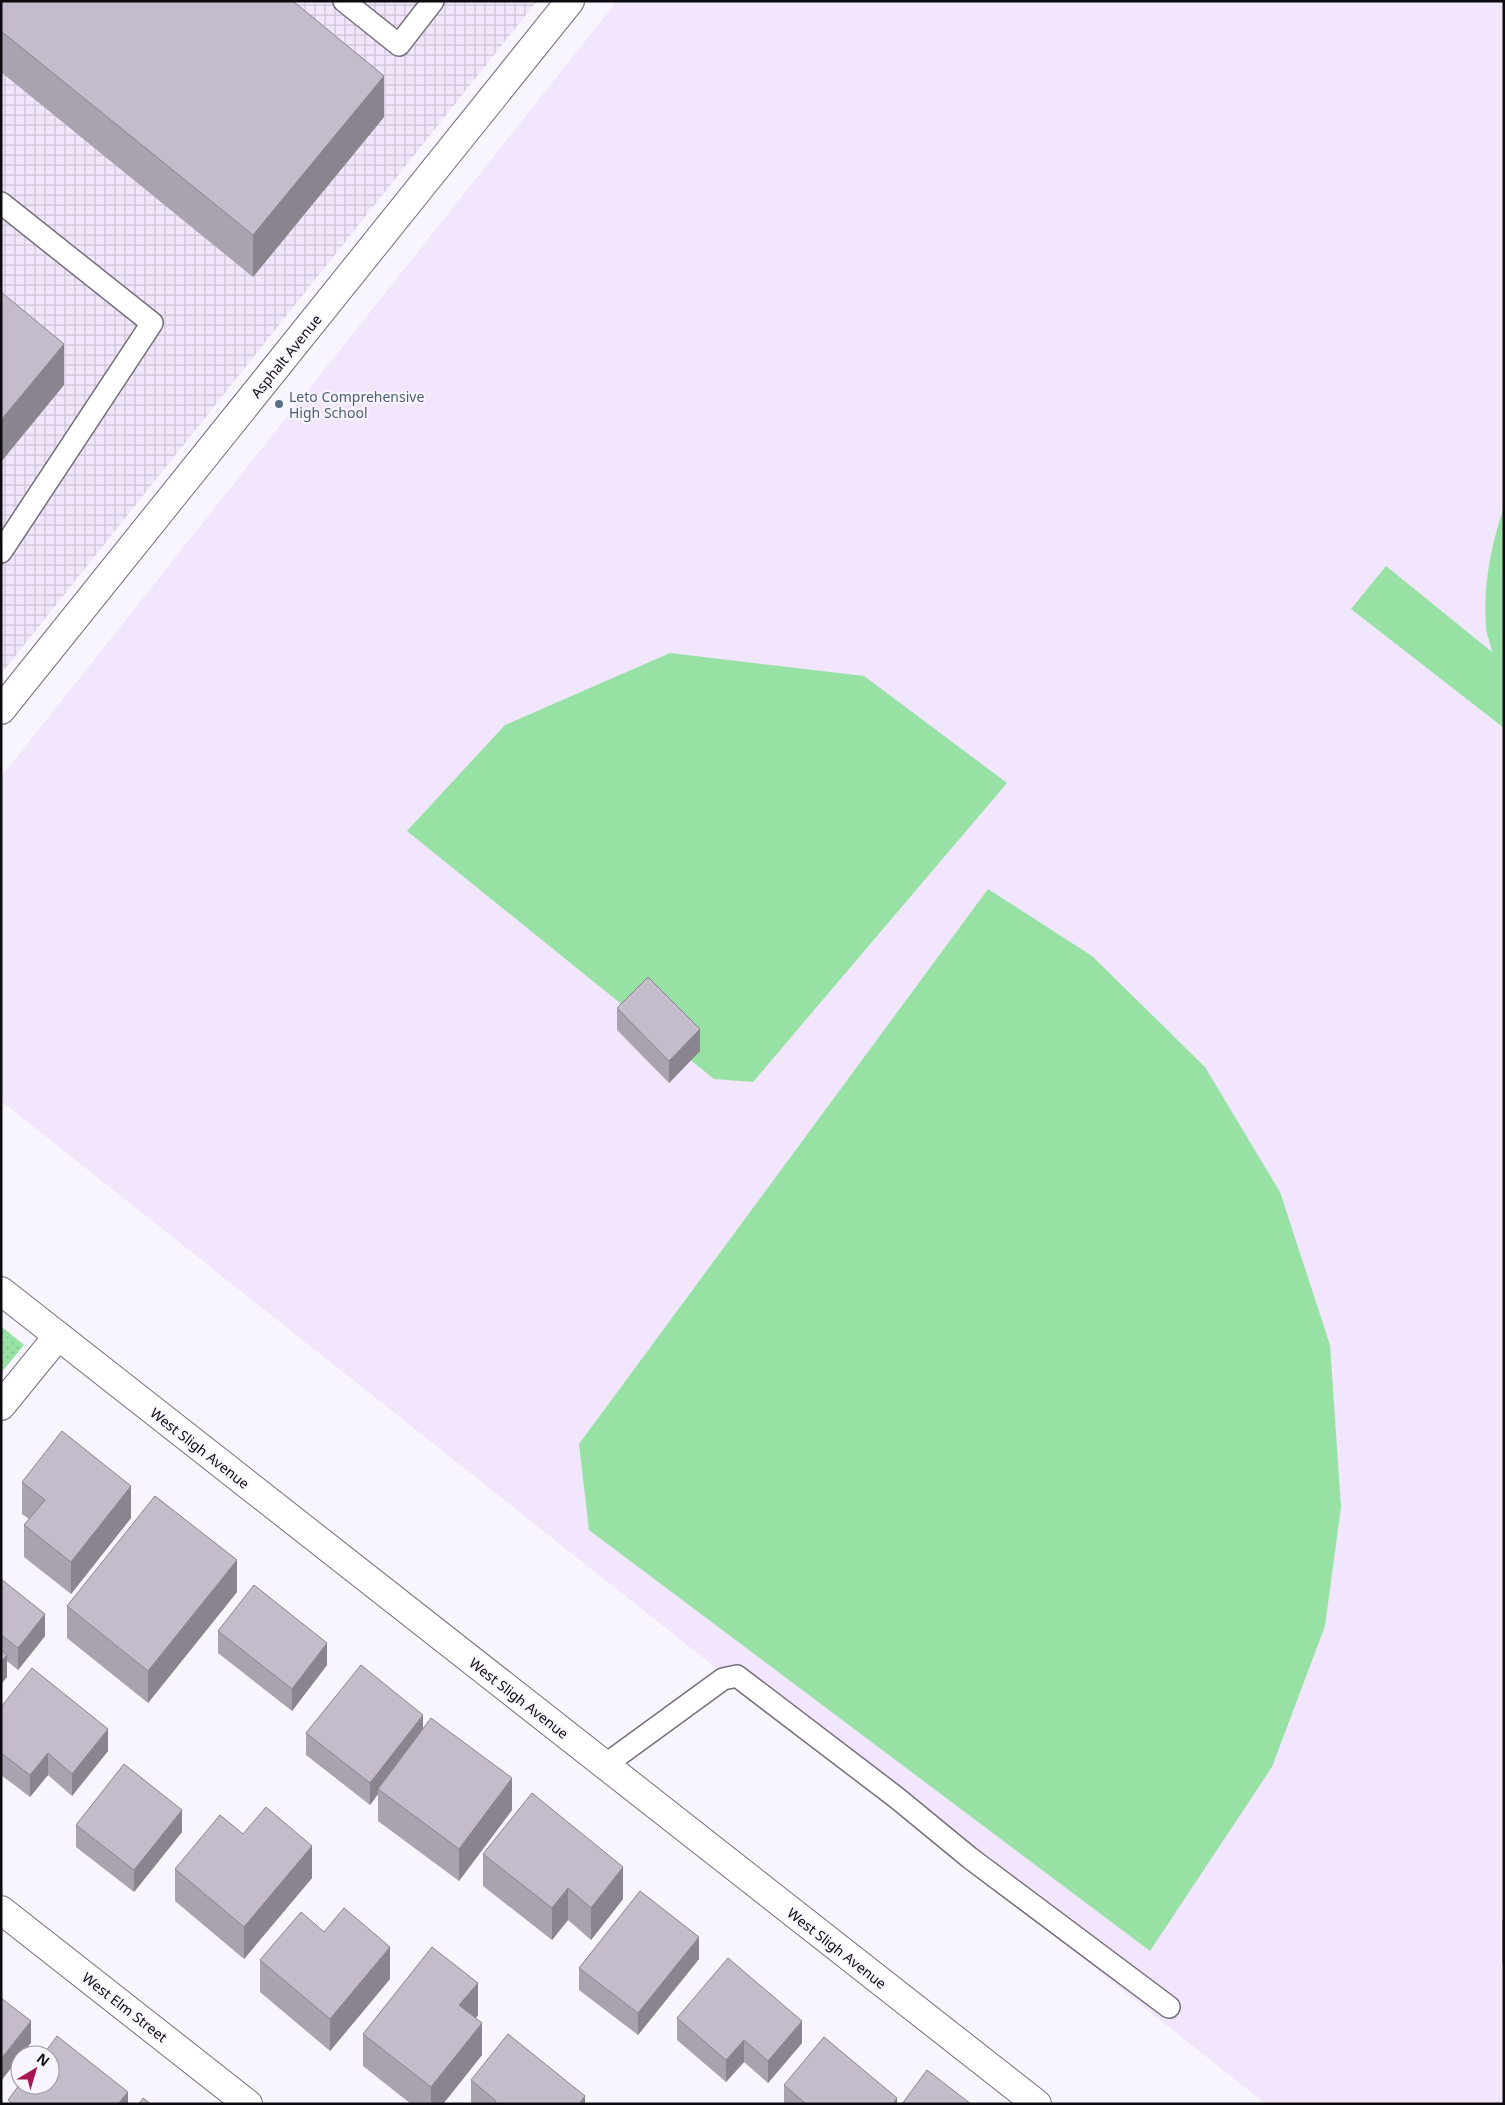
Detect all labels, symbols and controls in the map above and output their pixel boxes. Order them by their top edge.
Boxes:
street label: Asphalt Avenue [246,310,326,402]
place label: Leto Comprehensive High School [289,387,424,422]
marker: Leto Comprehensive High School [273,398,285,410]
street label: West Sligh Avenue [146,1403,254,1493]
street label: West Sligh Avenue [465,1653,573,1743]
street label: West Sligh Avenue [783,1903,891,1993]
street label: West Elm Street [78,1968,172,2046]
north arrow [10,2045,60,2095]
text: N [33,2048,54,2070]

